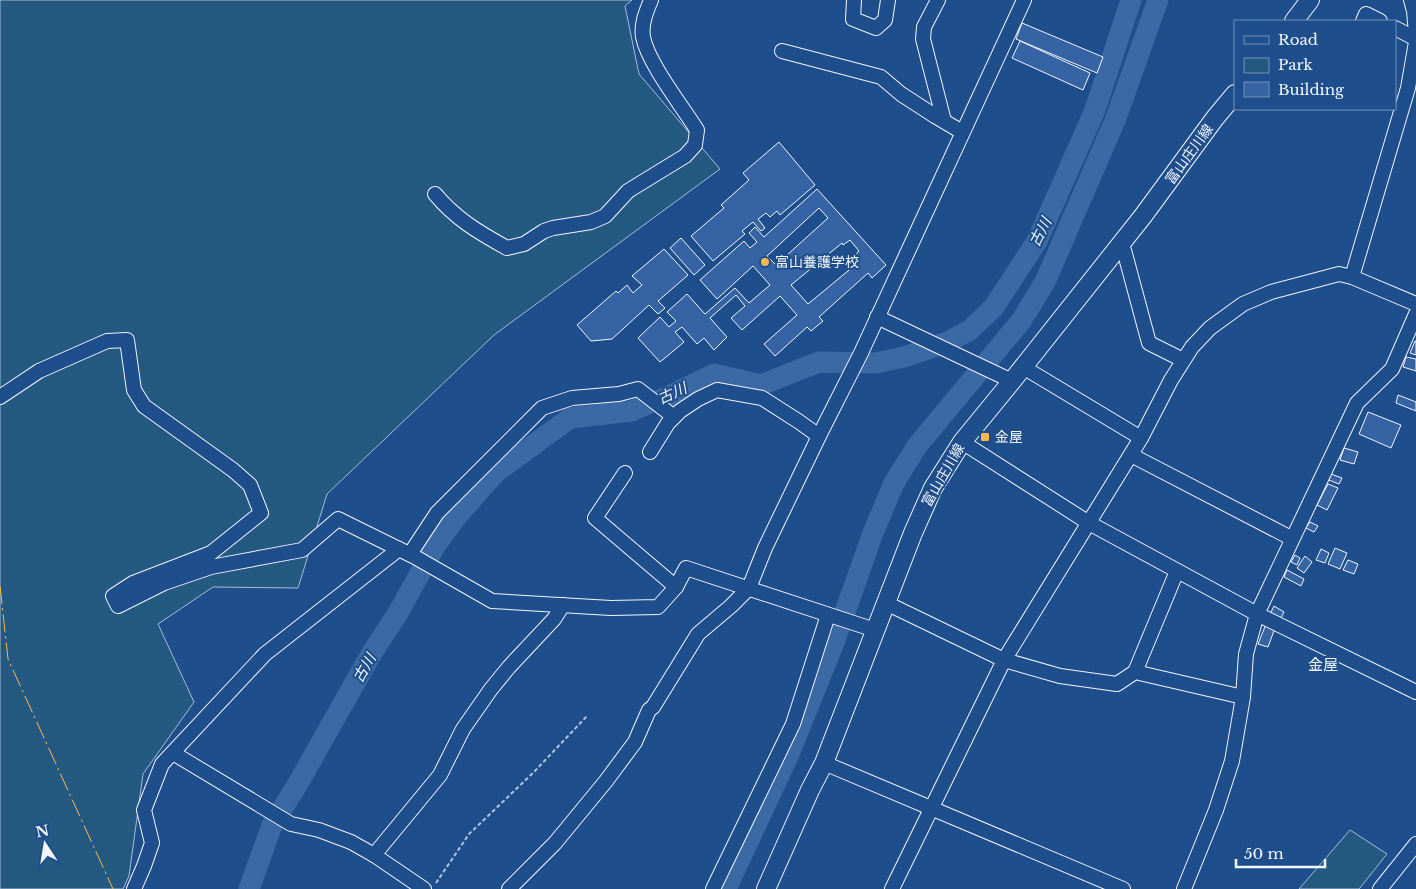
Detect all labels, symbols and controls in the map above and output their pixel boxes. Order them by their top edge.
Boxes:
legend [1234,20,1396,110]
text: Road [1278,30,1318,49]
text: Park [1278,55,1314,74]
text: Building [1278,80,1345,99]
street label: 富山庄川線 [1161,120,1217,188]
water label: 古川 [1025,213,1056,250]
place label: 富山養護学校 [775,253,859,271]
marker: 富山養護学校 [759,256,771,268]
water label: 古川 [654,377,691,408]
place label: 金屋 [995,428,1023,446]
marker: 金屋 [979,431,991,443]
street label: 富山庄川線 [918,440,968,510]
water label: 古川 [348,649,381,686]
district label: 金屋 [1308,655,1338,674]
north arrow [20,819,70,869]
text: N [34,821,51,841]
scale bar [1236,836,1325,868]
text: 50 m [1244,844,1284,863]

